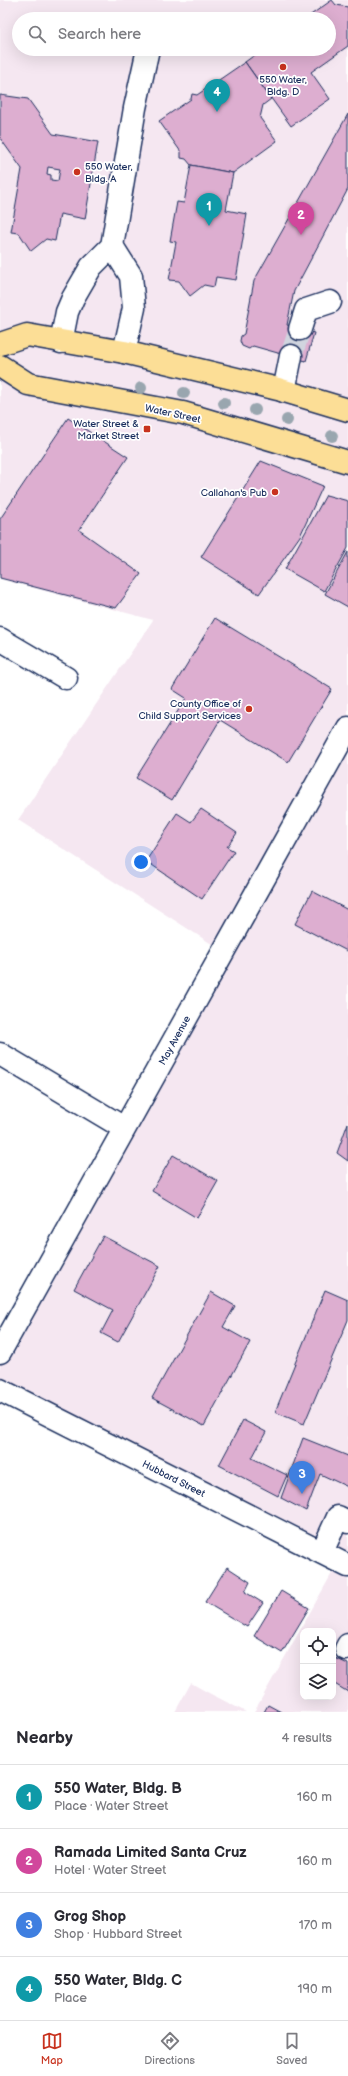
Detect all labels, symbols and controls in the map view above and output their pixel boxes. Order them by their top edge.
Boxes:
search box [12,12,336,56]
icon: search [26,23,48,45]
text: Search here [58,25,141,44]
marker: 550 Water, Bldg. D [278,62,288,72]
place label: 550 Water, Bldg. D [259,74,307,98]
pin: 4 [204,79,230,112]
place label: 550 Water, Bldg. A [85,161,133,185]
marker: 550 Water, Bldg. A [72,167,82,177]
pin: 1 [196,193,222,226]
pin: 2 [288,202,314,235]
street label: Water Street [144,402,202,426]
place label: Water Street & Market Street [73,418,139,442]
marker: Water Street & Market Street [142,424,152,434]
place label: Callahan's Pub [201,487,267,499]
marker: Callahan's Pub [270,487,280,497]
place label: County Office of Child Support Services [139,698,241,722]
marker: County Office of Child Support Services [244,704,254,714]
your location [131,852,151,872]
street label: May Avenue [156,1014,193,1067]
street label: Hubbard Street [140,1458,207,1500]
pin: 3 [289,1461,315,1494]
map controls [300,1628,336,1700]
button: locate [300,1628,336,1664]
button: layers [300,1664,336,1700]
text: Nearby [16,1728,73,1748]
text: 4 results [282,1730,332,1746]
text: 550 Water, Bldg. B [54,1779,182,1798]
text: 1 [26,1789,32,1805]
text: 160 m [297,1789,332,1805]
text: Place · Water Street [54,1798,168,1814]
text: Ramada Limited Santa Cruz [54,1843,247,1862]
text: 2 [25,1853,33,1869]
text: 160 m [297,1853,332,1869]
text: Hotel · Water Street [54,1862,166,1878]
text: Grog Shop [54,1907,126,1926]
text: 3 [25,1917,33,1933]
text: 170 m [299,1917,332,1933]
text: Shop · Hubbard Street [54,1926,182,1942]
text: 550 Water, Bldg. C [54,1971,182,1990]
text: 4 [25,1981,33,1997]
text: 190 m [298,1981,332,1997]
text: Place [54,1990,87,2006]
tab: Map [41,2030,63,2067]
tab: Directions [144,2030,195,2067]
tab: Saved [276,2030,307,2067]

